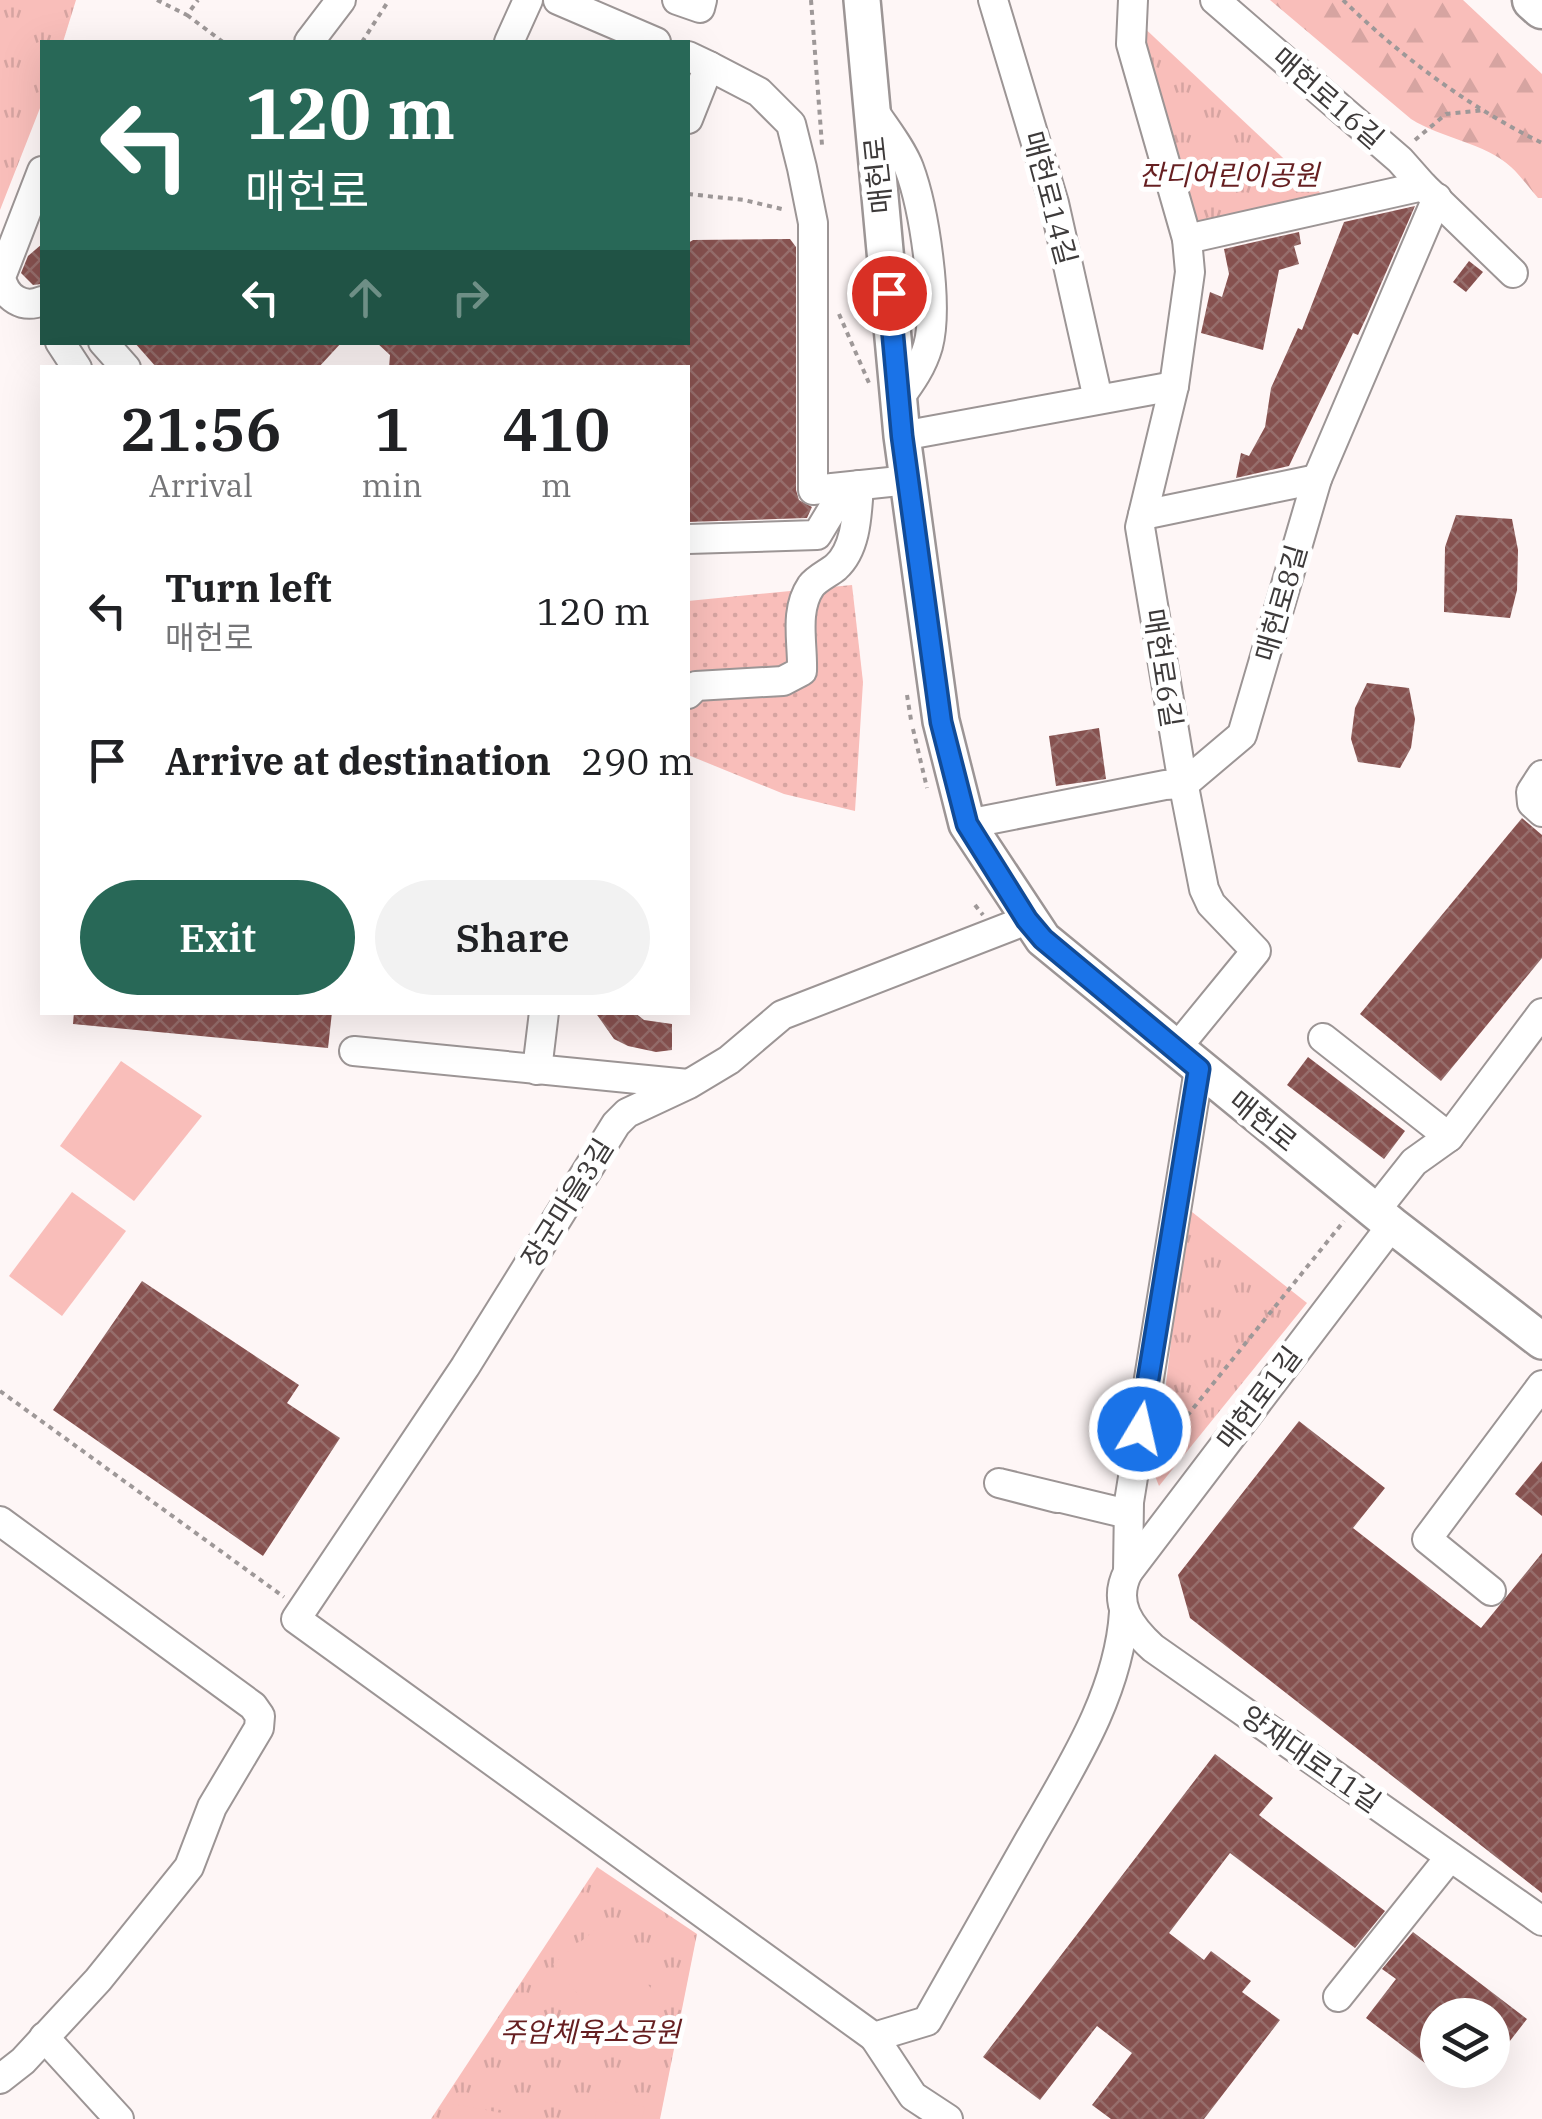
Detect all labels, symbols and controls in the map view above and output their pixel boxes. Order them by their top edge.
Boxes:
street label: 매헌로16길 [1265,39,1392,156]
text: 120 m [245,67,455,158]
icon: left [80,80,210,210]
street label: 매헌로14길 [1015,127,1086,269]
street label: 매헌로 [855,135,900,215]
park label: 잔디어린이공원 [1139,156,1321,193]
text: 매헌로 [245,161,369,219]
pin [847,251,932,336]
icon: arrive [862,266,917,321]
icon: left [233,270,288,325]
icon: ahead [338,270,393,325]
icon: right [443,270,498,325]
text: 21:56 [120,389,282,468]
text: 1 [374,389,410,468]
text: 410 [502,389,610,468]
text: Arrival [149,464,253,506]
text: min [361,464,422,506]
text: m [541,464,571,506]
street label: 매헌로8길 [1246,540,1315,666]
text: Turn left [165,563,332,612]
icon: left [80,583,135,638]
text: 120 m [537,586,650,635]
street label: 매헌로6길 [1136,606,1191,730]
text: 매헌로 [165,616,253,658]
icon: arrive [80,733,135,788]
text: Arrive at destination [165,736,551,785]
text: 290 m [581,736,694,785]
button: Exit [80,880,355,995]
button: Share [375,880,650,995]
street label: 매헌로 [1222,1082,1305,1159]
street label: 장군마을3길 [512,1131,621,1274]
street label: 매헌로1길 [1208,1339,1309,1457]
position arrow [1088,1377,1192,1481]
street label: 양재대로11길 [1234,1697,1388,1820]
map controls [1420,1998,1510,2088]
button: layers [1420,1998,1510,2088]
park label: 주암체육소공원 [500,2013,682,2050]

